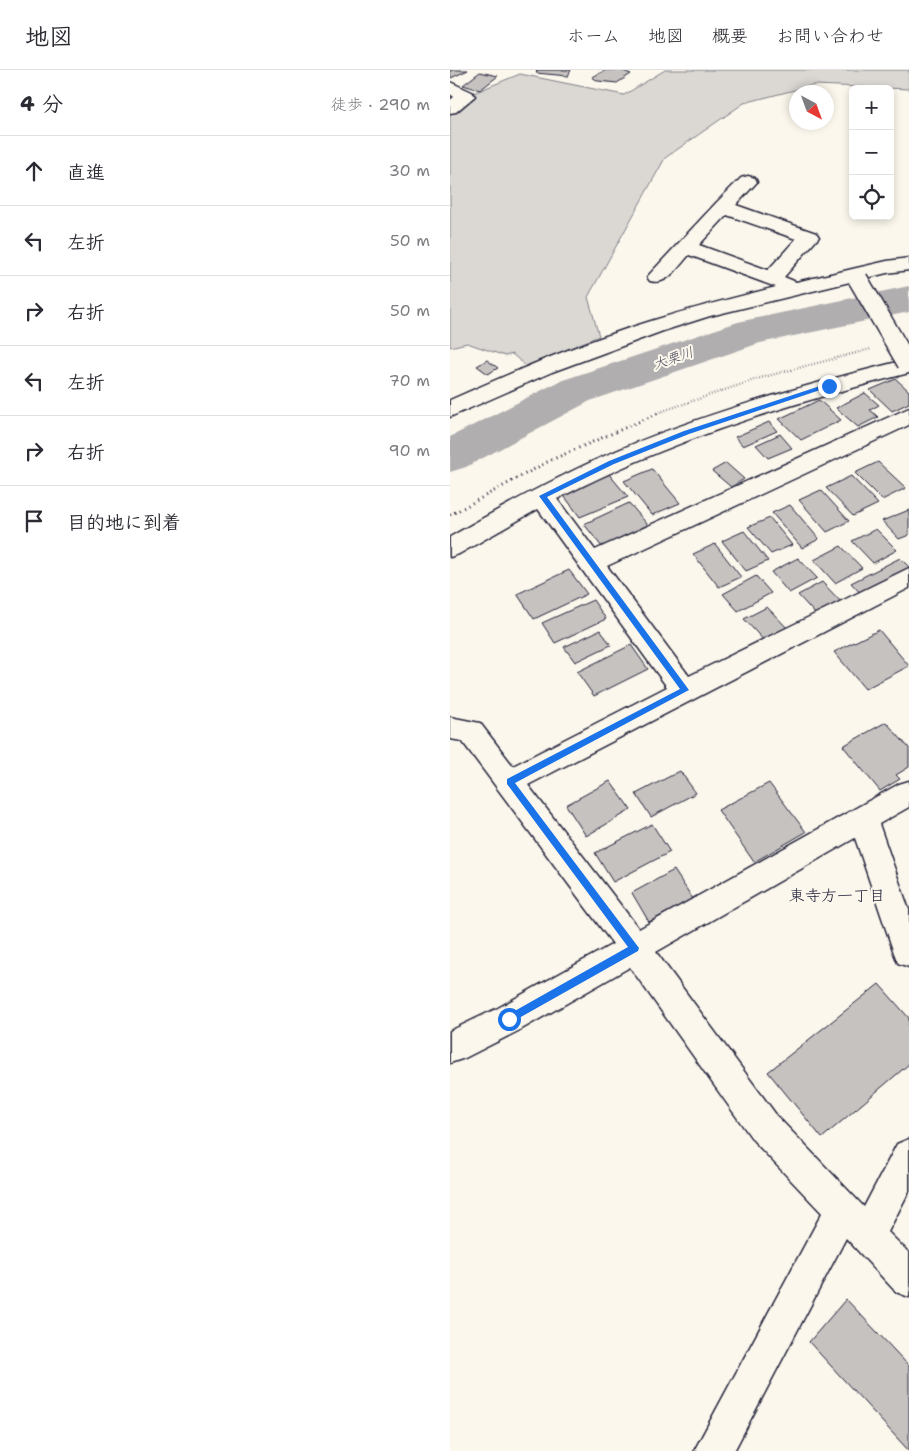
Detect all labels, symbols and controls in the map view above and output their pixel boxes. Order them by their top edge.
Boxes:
text: 地図 [25,21,73,53]
text: ホーム [567,24,620,48]
text: 地図 [648,24,684,48]
text: 概要 [712,24,748,48]
text: お問い合わせ [776,24,884,48]
north arrow [789,85,834,130]
map controls [849,85,894,220]
button: + [849,85,894,130]
text: 4 分 [20,90,63,118]
text: 徒歩 · 290 m [331,94,430,115]
button: − [849,130,894,175]
icon: ahead [20,157,48,185]
text: 直進 [67,160,105,185]
text: 30 m [389,160,430,181]
button: locate [849,175,894,220]
icon: left [20,227,48,255]
text: 左折 [67,230,105,255]
text: 50 m [390,230,430,251]
icon: right [20,297,48,325]
text: 右折 [67,300,105,325]
text: 50 m [390,300,430,321]
water label: 大栗川 [650,343,696,373]
icon: left [20,367,48,395]
text: 左折 [67,370,105,395]
text: 70 m [389,370,430,391]
route end [818,375,841,398]
icon: right [20,437,48,465]
text: 右折 [67,440,105,465]
text: 90 m [389,440,430,461]
icon: arrive [20,507,48,535]
text: 目的地に到着 [67,510,181,535]
district label: 東寺方一丁目 [789,885,885,906]
route start [498,1008,521,1031]

